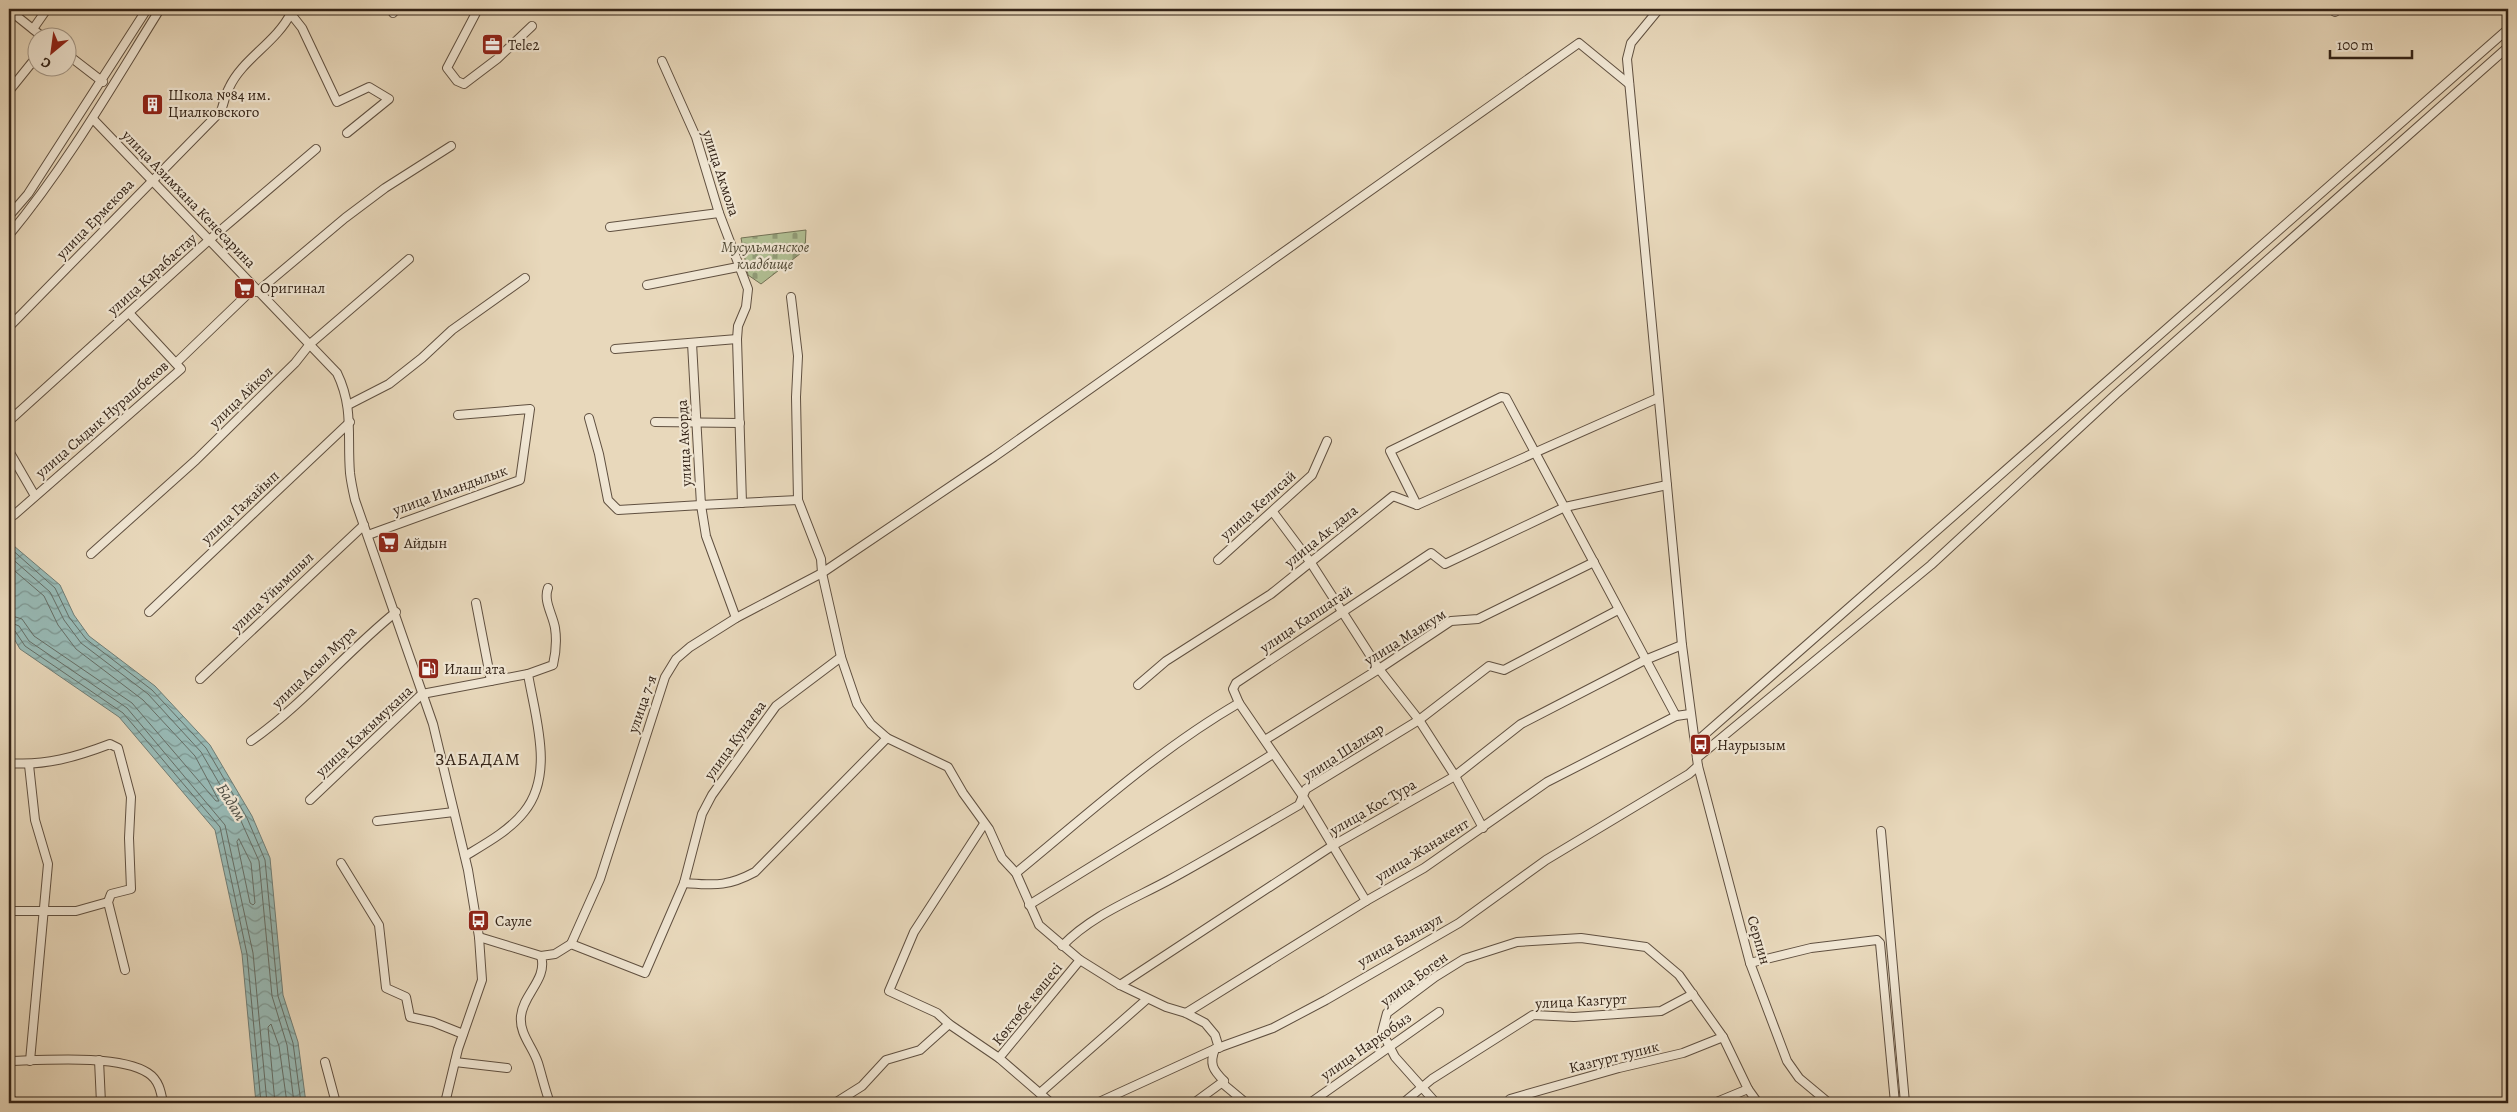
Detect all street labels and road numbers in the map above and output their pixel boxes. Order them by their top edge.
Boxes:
street label: улица Азимхана Кенесарина [117,125,261,273]
street label: улица Акмола [697,126,744,219]
street label: улица Ермекова [51,175,138,264]
street label: улица Карабастау [102,228,201,320]
street label: улица Сыдык Нурашбеков [30,356,173,483]
street label: улица Айкол [204,362,277,433]
street label: улица Акорда [672,399,696,488]
street label: улица Имандылык [389,460,510,520]
street label: улица Келисай [1215,465,1300,545]
street label: улица Гажайып [196,466,283,549]
street label: улица Ак дала [1279,500,1362,572]
street label: улица Уйымшыл [226,547,318,637]
street label: улица Капшагай [1255,581,1356,658]
street label: улица Маякум [1360,604,1450,671]
street label: улица Асыл Мура [267,621,361,713]
street label: улица 7-я [622,672,661,737]
street label: улица Кажымукана [310,681,417,782]
street label: улица Кунаева [699,696,771,785]
street label: улица Шалкар [1297,718,1388,786]
street label: улица Кос Тура [1325,774,1420,840]
street label: улица Жанакент [1370,813,1473,887]
street label: улица Баянаул [1353,908,1446,972]
street label: Серпин [1743,913,1776,967]
street label: улица Боген [1375,947,1452,1012]
street label: Көктөбе көшесі [987,958,1067,1050]
street label: улица Казгурт [1534,989,1628,1013]
street label: улица Наркобыз [1316,1007,1415,1085]
street label: Казгурт тупик [1567,1036,1661,1078]

